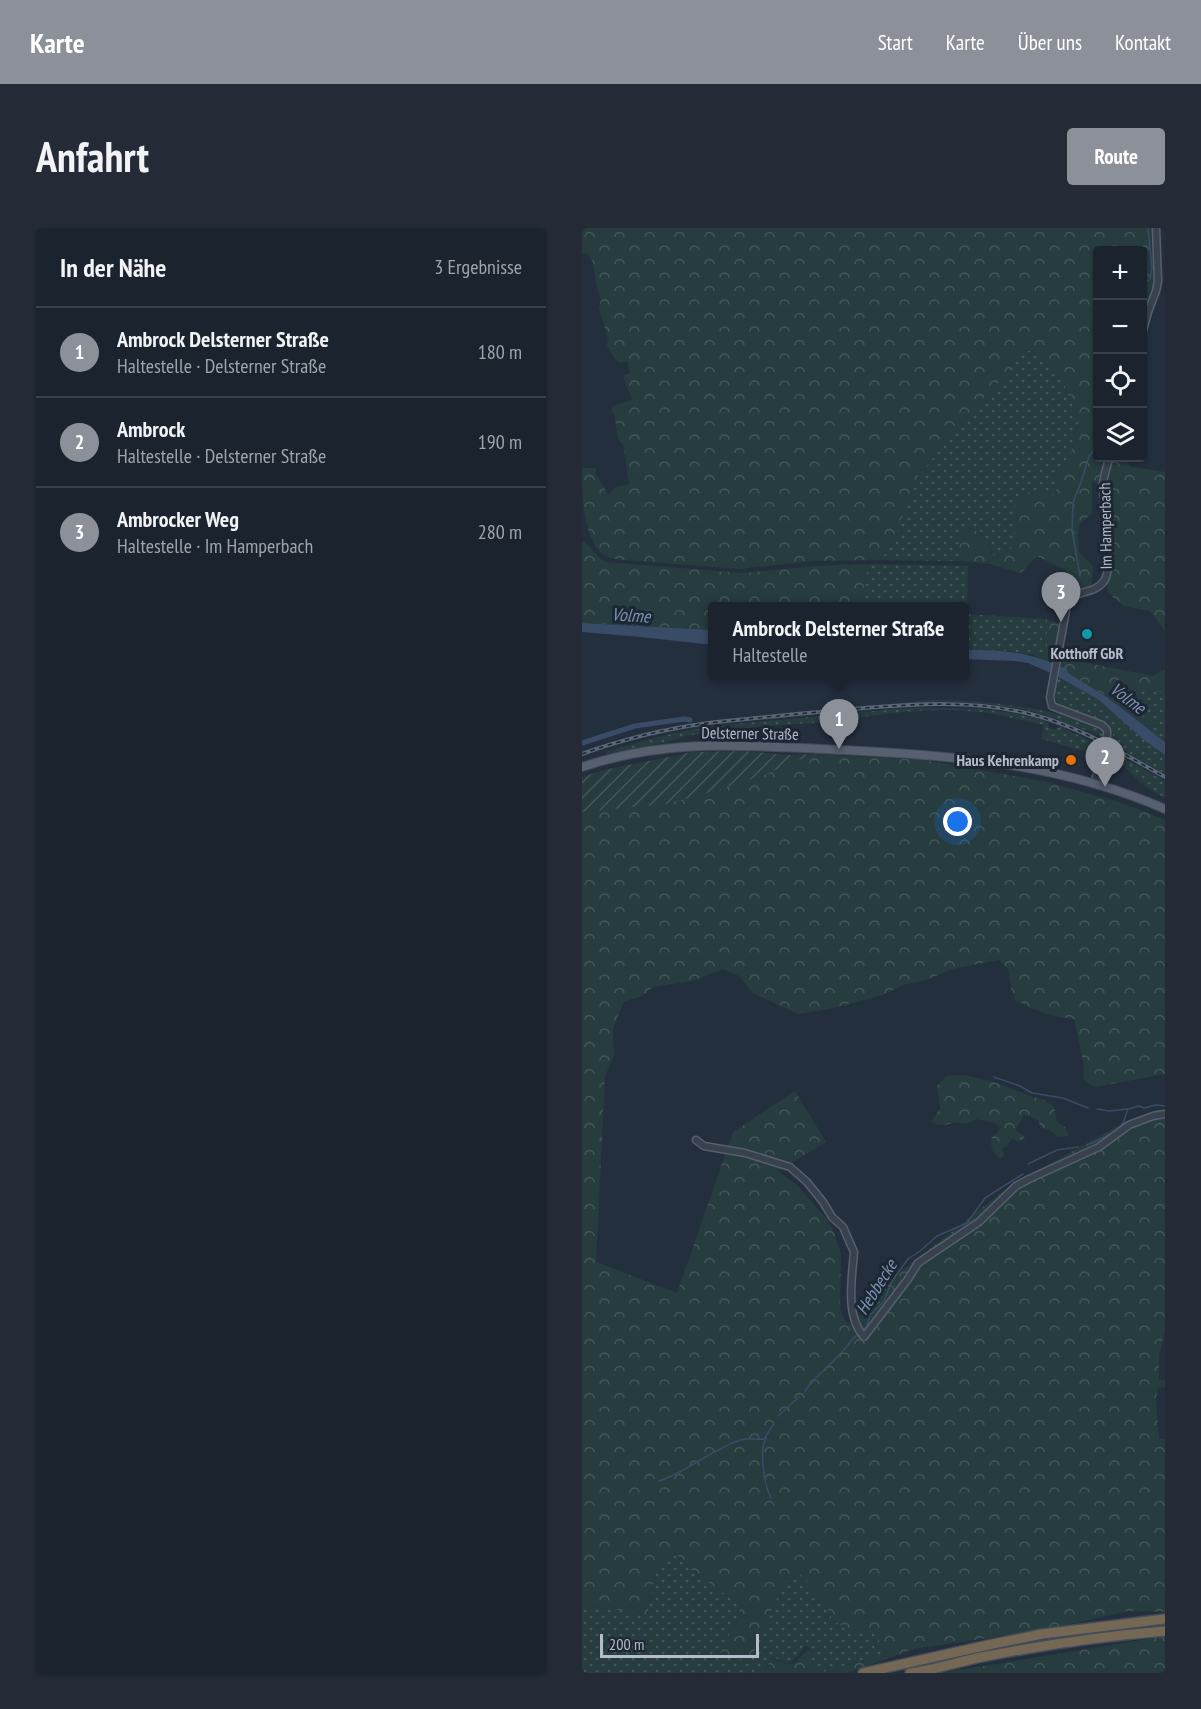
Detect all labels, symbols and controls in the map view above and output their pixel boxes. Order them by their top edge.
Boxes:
text: Karte [30,24,85,61]
text: Start [878,29,913,56]
text: Karte [946,29,985,56]
text: Über uns [1018,29,1082,56]
text: Kontakt [1115,29,1171,56]
button: Route [1067,128,1165,185]
text: Anfahrt [36,129,149,184]
map controls [1093,246,1147,462]
button: + [1093,246,1147,300]
text: In der Nähe [60,251,166,284]
text: 3 Ergebnisse [434,254,522,280]
button: − [1093,300,1147,354]
text: Ambrock Delsterner Straße [117,325,329,353]
text: 1 [75,339,84,365]
text: 180 m [478,339,522,365]
text: Haltestelle · Delsterner Straße [117,353,326,379]
button: locate [1093,354,1147,408]
button: layers [1093,408,1147,462]
text: Ambrock [117,415,185,443]
text: 2 [75,429,84,455]
text: 190 m [478,429,522,455]
text: Haltestelle · Delsterner Straße [117,443,326,469]
street label: Im Hamperbach [1094,482,1116,570]
text: Ambrocker Weg [117,505,239,533]
text: 3 [75,519,84,545]
text: 280 m [478,519,522,545]
text: Haltestelle · Im Hamperbach [117,533,313,559]
pin: 3 [1042,572,1080,622]
water label: Volme [611,602,653,628]
popup [708,602,969,680]
text: Ambrock Delsterner Straße [733,614,944,642]
marker: Kotthoff GbR [1080,627,1094,641]
text: Haltestelle [733,642,808,668]
place label: Kotthoff GbR [1051,643,1123,663]
water label: Volme [1106,677,1152,720]
pin: 1 [820,700,858,749]
street label: Delsterner Straße [701,722,799,744]
pin: 2 [1086,738,1124,787]
place label: Haus Kehrenkamp [956,750,1059,770]
marker: Haus Kehrenkamp [1064,753,1078,767]
your location [943,807,972,836]
water label: Hebbecke [850,1254,903,1319]
scale bar [600,1631,759,1658]
text: 200 m [609,1634,644,1654]

